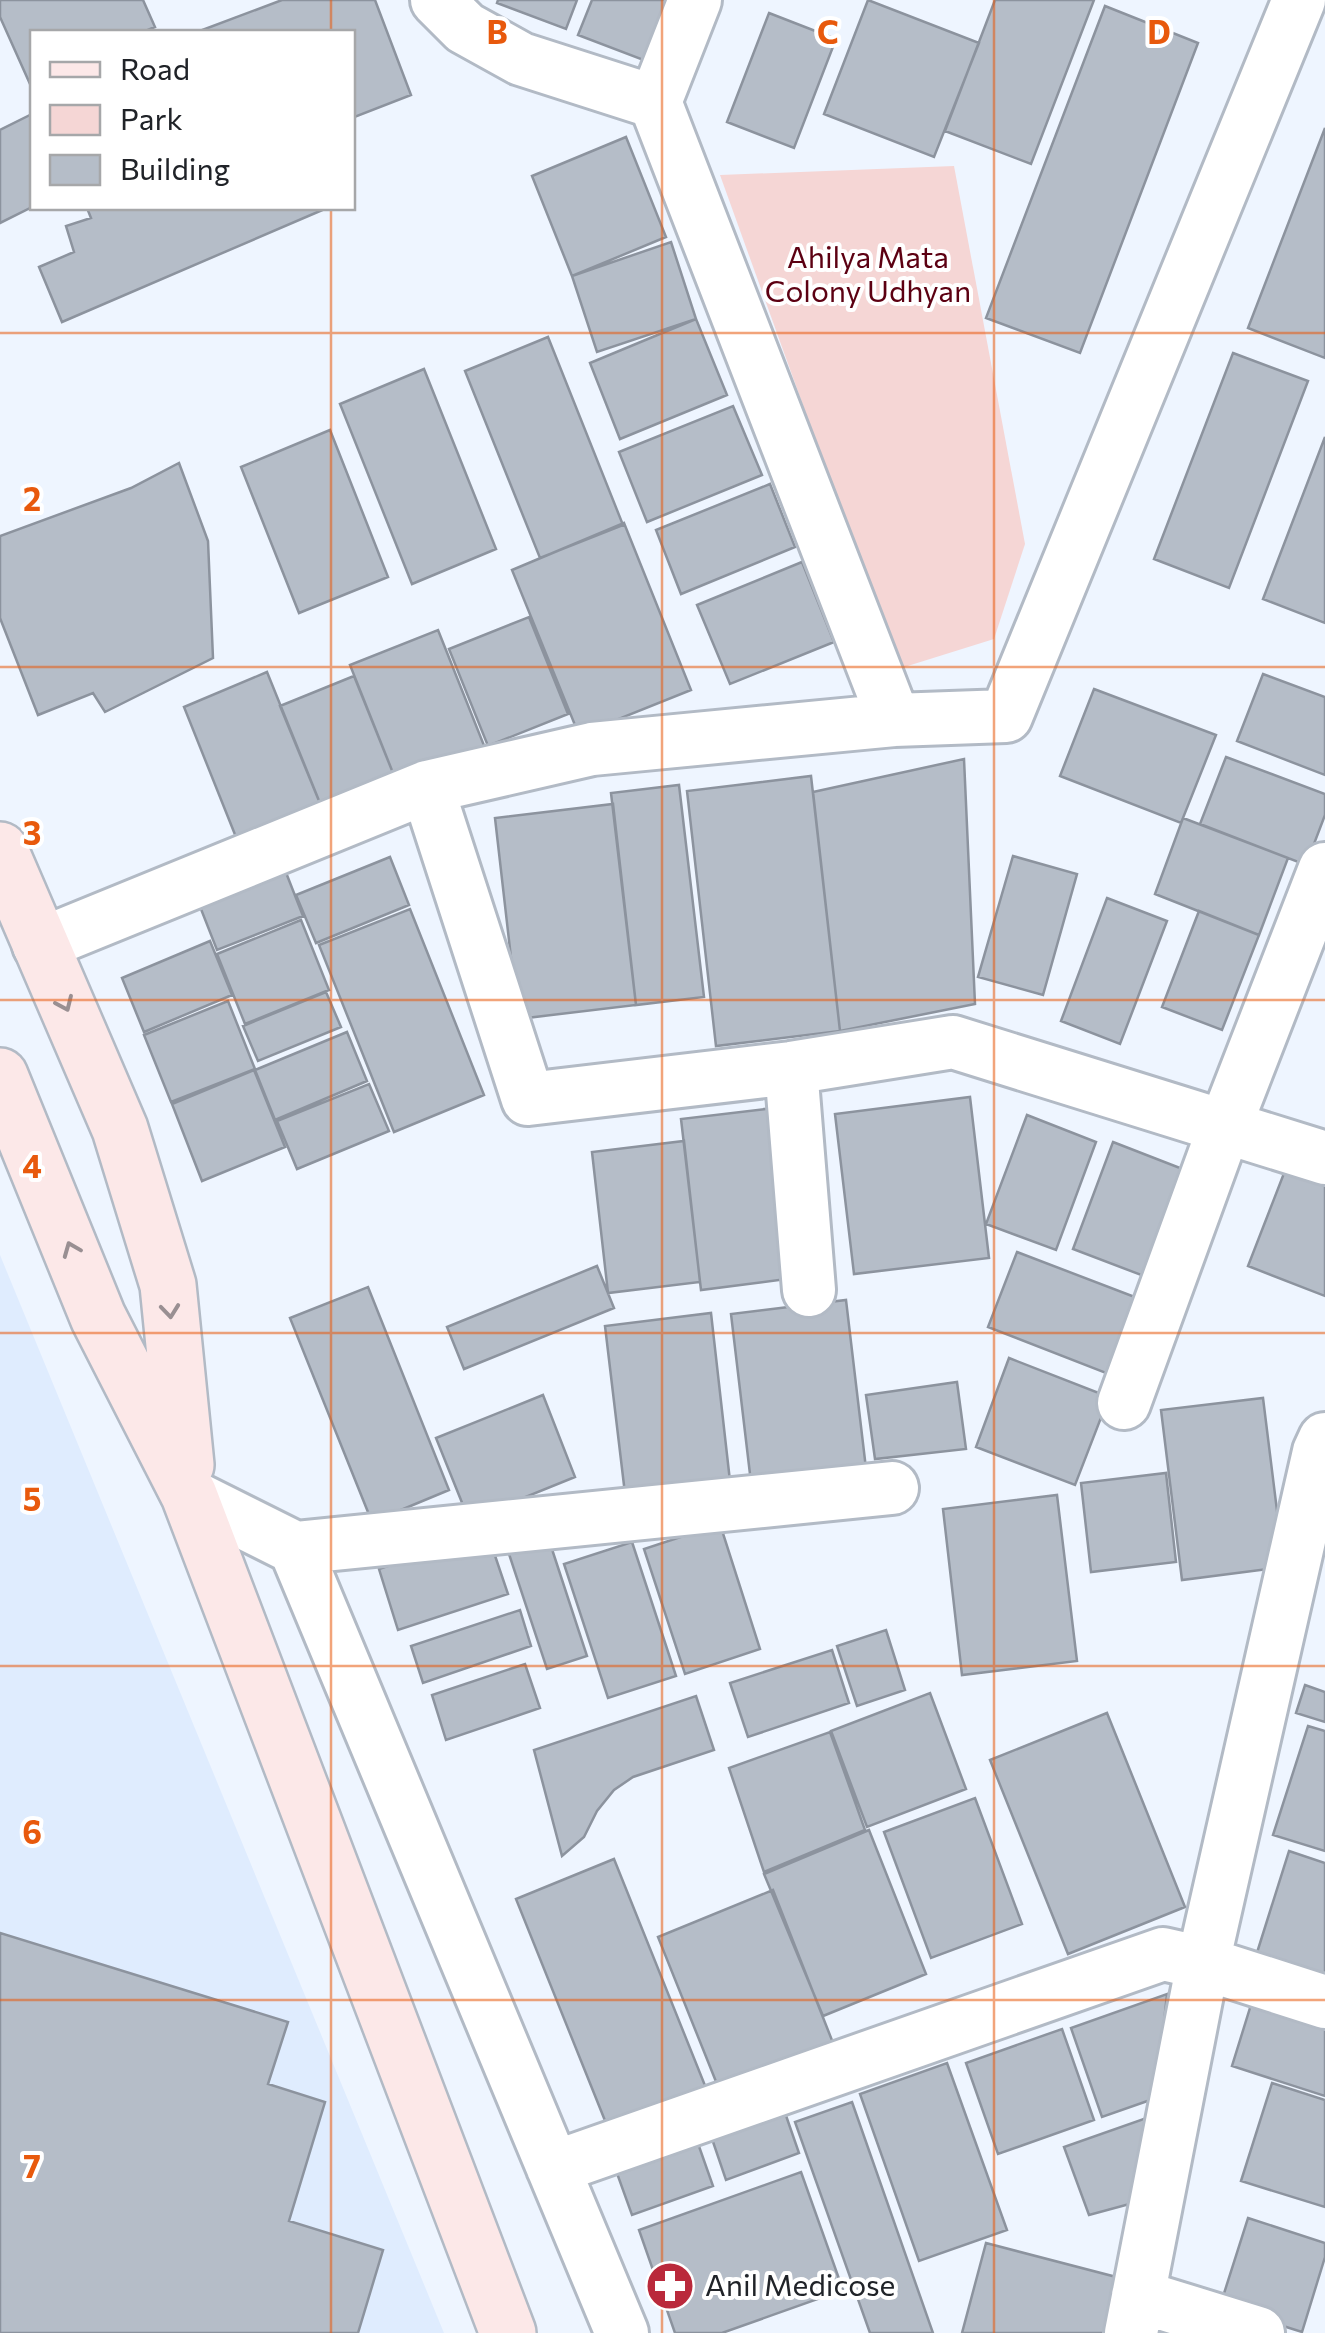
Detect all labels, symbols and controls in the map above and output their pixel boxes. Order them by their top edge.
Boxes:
text: B [486,11,508,51]
text: C [817,11,839,51]
text: D [1147,11,1171,51]
legend [30,30,355,210]
text: Road [120,49,190,86]
text: Park [120,99,183,136]
text: Building [120,149,230,186]
park label: Ahilya Mata Colony Udhyan [765,237,971,308]
text: 2 [23,478,41,518]
text: 3 [23,812,41,852]
one-way arrow [53,994,73,1012]
text: 4 [22,1145,42,1185]
one-way arrow [62,1242,82,1259]
one-way arrow [159,1303,180,1319]
text: 5 [23,1478,41,1518]
text: 6 [22,1811,42,1851]
text: 7 [23,2145,41,2185]
pharmacy icon: Anil Medicose [644,2260,696,2312]
place label: Anil Medicose [705,2265,895,2302]

